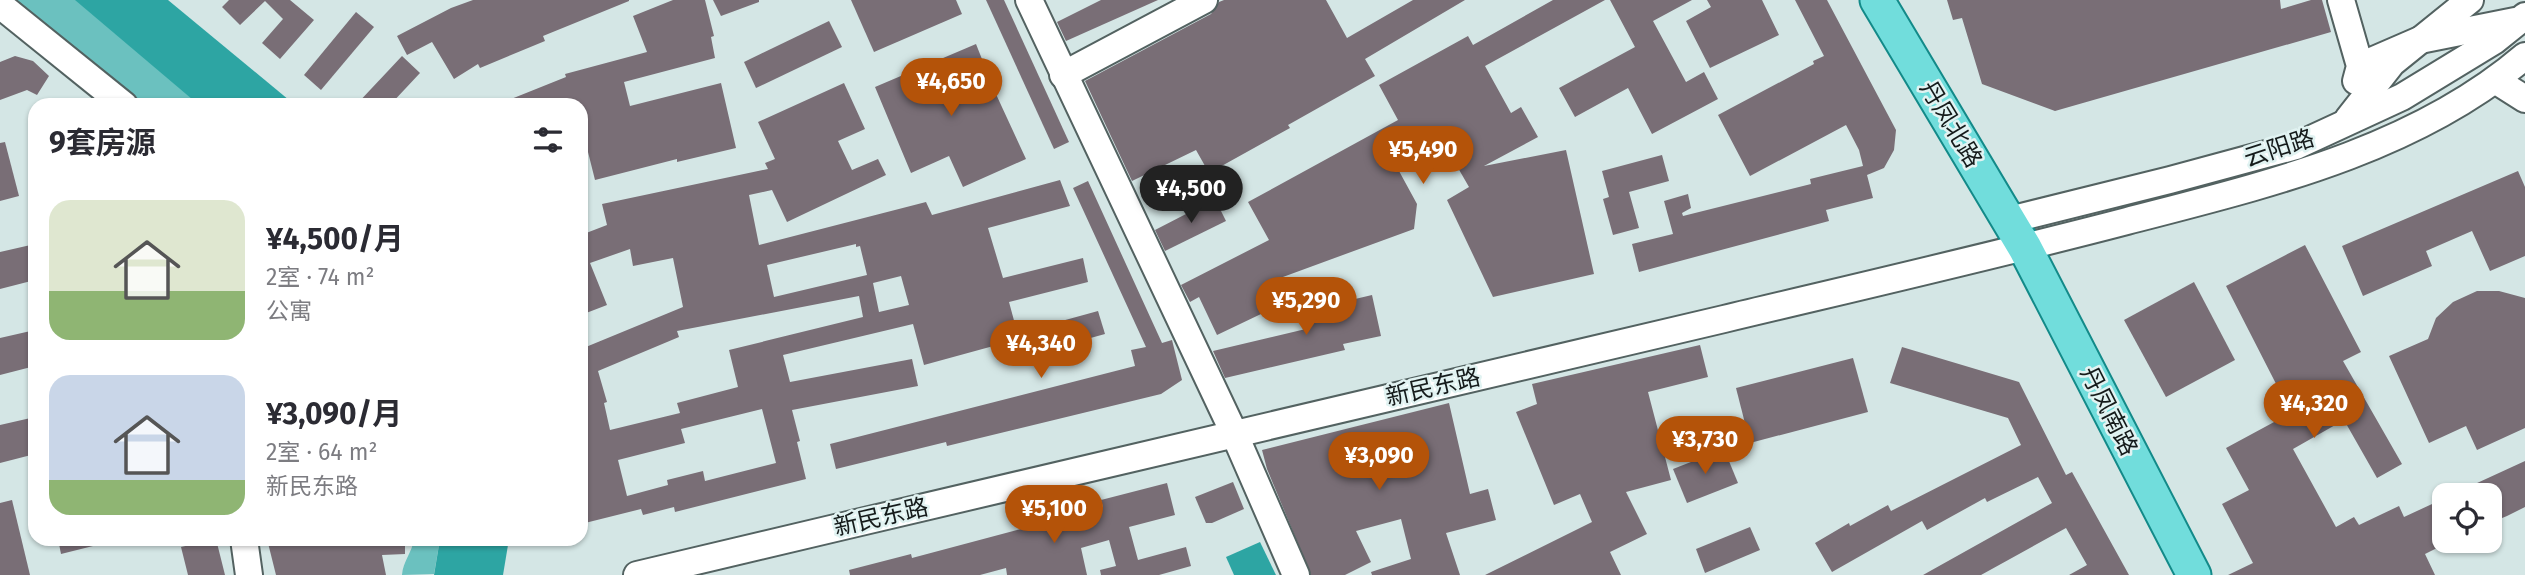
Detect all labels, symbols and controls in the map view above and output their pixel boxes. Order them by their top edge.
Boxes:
pin: ¥4,650 [894,58,1008,118]
text: ¥4,650 [916,67,986,95]
street label: 丹凤北路 [1914,76,1988,172]
icon: filters [529,121,567,159]
street label: 云阳路 [2240,124,2318,172]
text: 9套房源 [49,125,156,161]
pin: ¥5,490 [1366,127,1480,186]
text: ¥5,490 [1388,135,1458,163]
pin: ¥4,500 [1134,166,1248,225]
text: ¥4,500 [1156,174,1226,202]
text: ¥4,500/月 [266,221,404,257]
icon: home [105,228,189,312]
text: 2室 · 74 m² [266,263,375,291]
pin: ¥5,290 [1249,278,1363,337]
text: ¥5,290 [1272,286,1340,314]
text: 公寓 [266,297,312,325]
pin: ¥4,340 [984,320,1098,380]
text: ¥4,340 [1006,329,1076,357]
street label: 丹凤南路 [2075,362,2143,460]
street label: 新民东路 [1383,363,1483,411]
pin: ¥4,320 [2257,380,2371,440]
text: ¥4,320 [2280,389,2348,417]
text: ¥3,090/月 [266,396,402,432]
icon: home [105,403,189,487]
pin: ¥3,730 [1648,416,1762,476]
text: ¥3,730 [1672,425,1738,453]
pin: ¥3,090 [1322,433,1436,492]
text: 2室 · 64 m² [266,438,377,466]
text: ¥3,090 [1344,441,1414,469]
text: 新民东路 [266,472,358,500]
map controls [2432,483,2502,553]
button: locate [2432,483,2502,553]
pin: ¥5,100 [997,486,1111,545]
street label: 新民东路 [831,493,931,541]
text: ¥5,100 [1021,494,1087,522]

